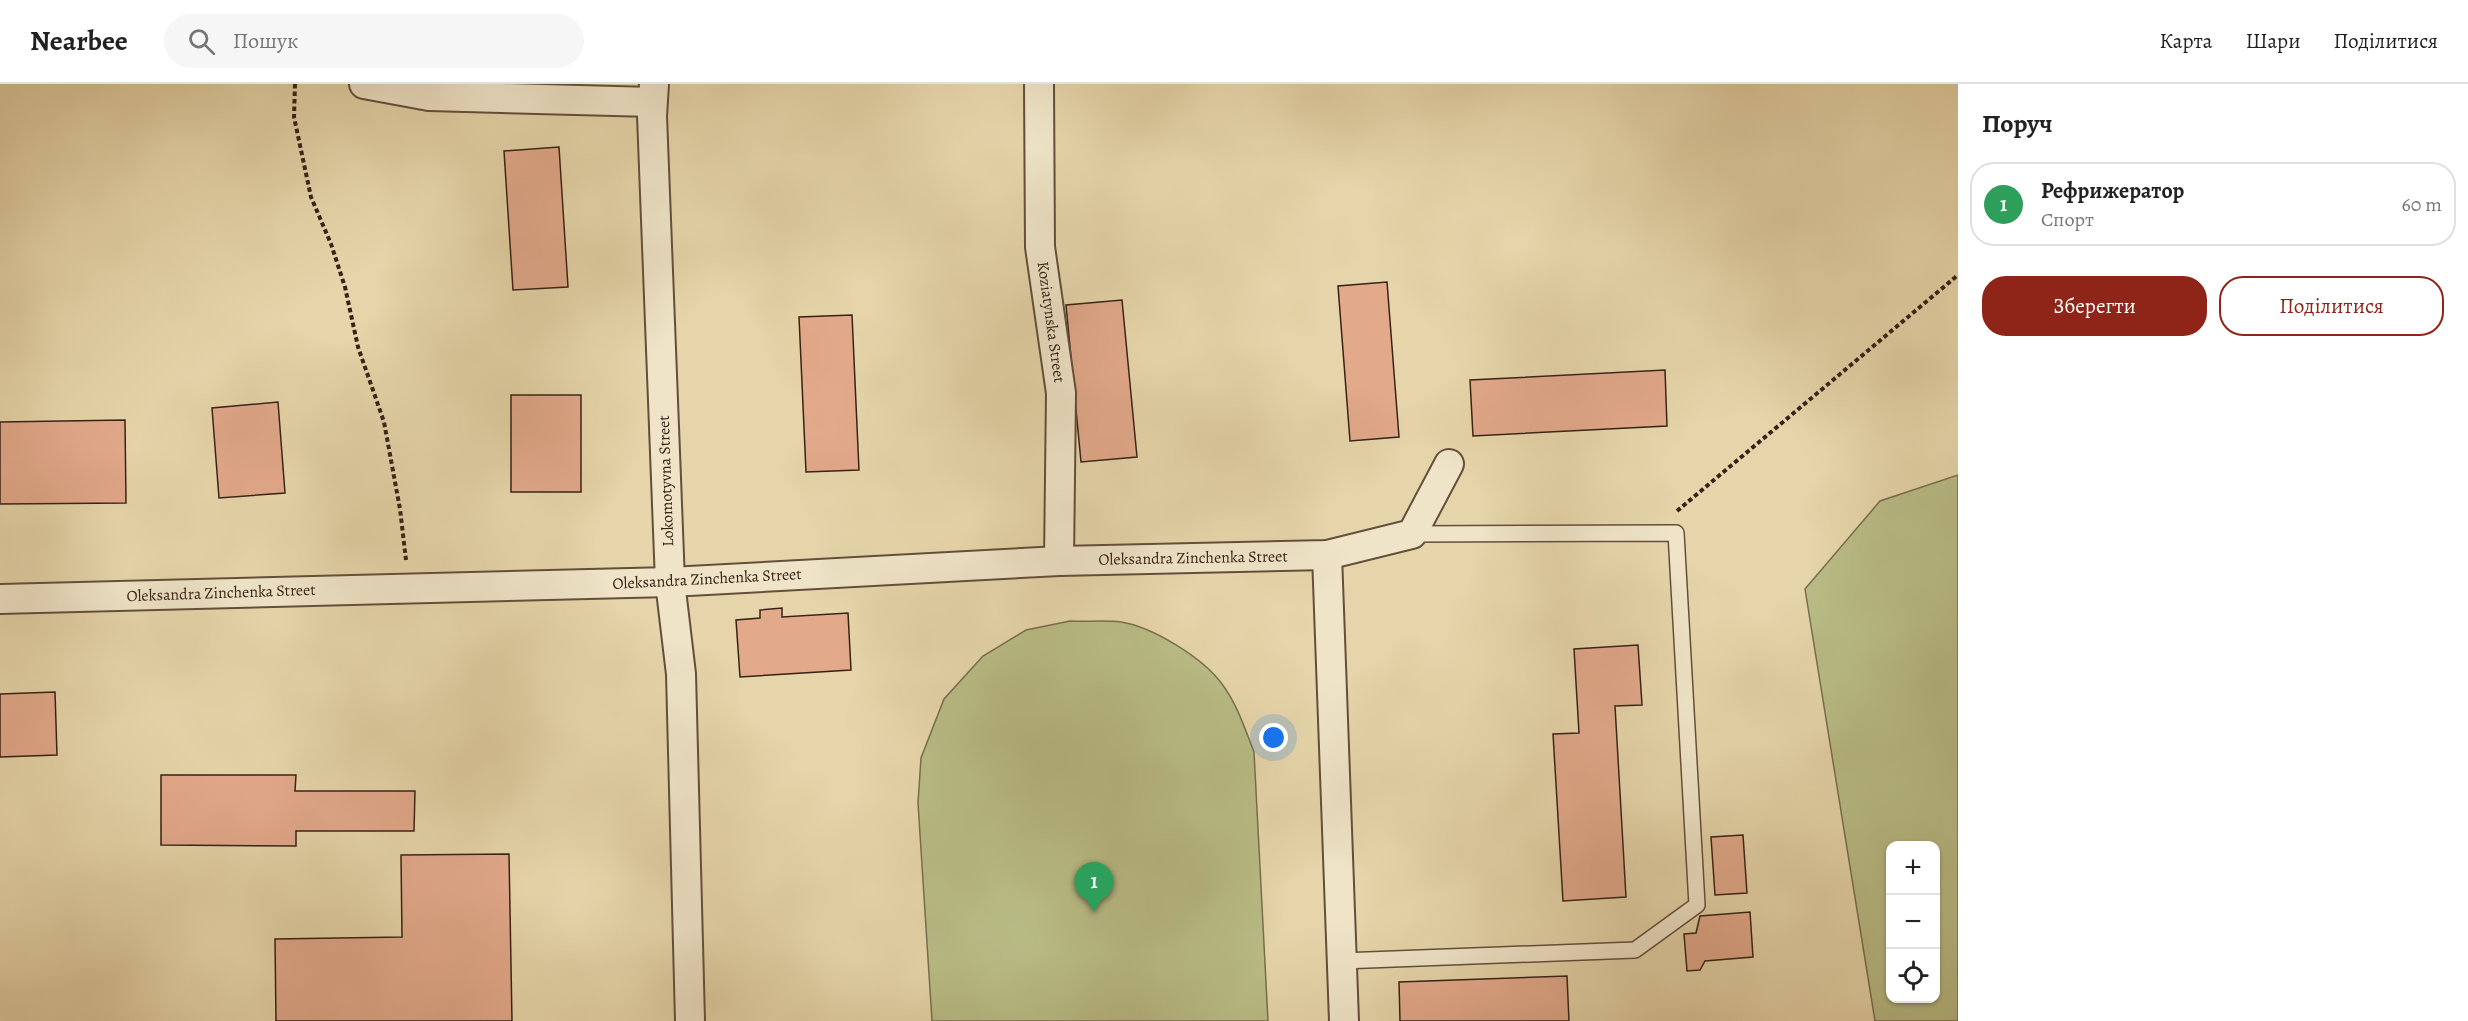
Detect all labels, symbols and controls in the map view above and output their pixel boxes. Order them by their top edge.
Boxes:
search box [164,14,584,68]
text: Nearbee [30,22,128,60]
icon: search [185,25,218,58]
text: Пошук [233,26,298,56]
text: Карта [2160,27,2212,55]
text: Шари [2245,27,2300,55]
text: Поділитися [2333,27,2438,55]
text: Поруч [1982,106,2053,141]
text: Рефрижератор [2041,176,2184,206]
text: 1 [2000,191,2007,218]
text: 60 m [2402,191,2442,218]
text: Спорт [2041,206,2094,233]
street label: Koziatynska Street [1032,260,1070,384]
button: Зберегти [1982,276,2207,336]
button: Поділитися [2219,276,2444,336]
street label: Lokomotyvna Street [653,415,679,547]
street label: Oleksandra Zinchenka Street [1098,545,1288,571]
street label: Oleksandra Zinchenka Street [612,563,802,595]
street label: Oleksandra Zinchenka Street [126,579,316,607]
your location [1259,723,1288,752]
map controls [1886,841,1940,1003]
button: + [1886,841,1940,895]
pin: 1 [1074,862,1114,912]
button: − [1886,895,1940,949]
button: locate [1886,949,1940,1003]

